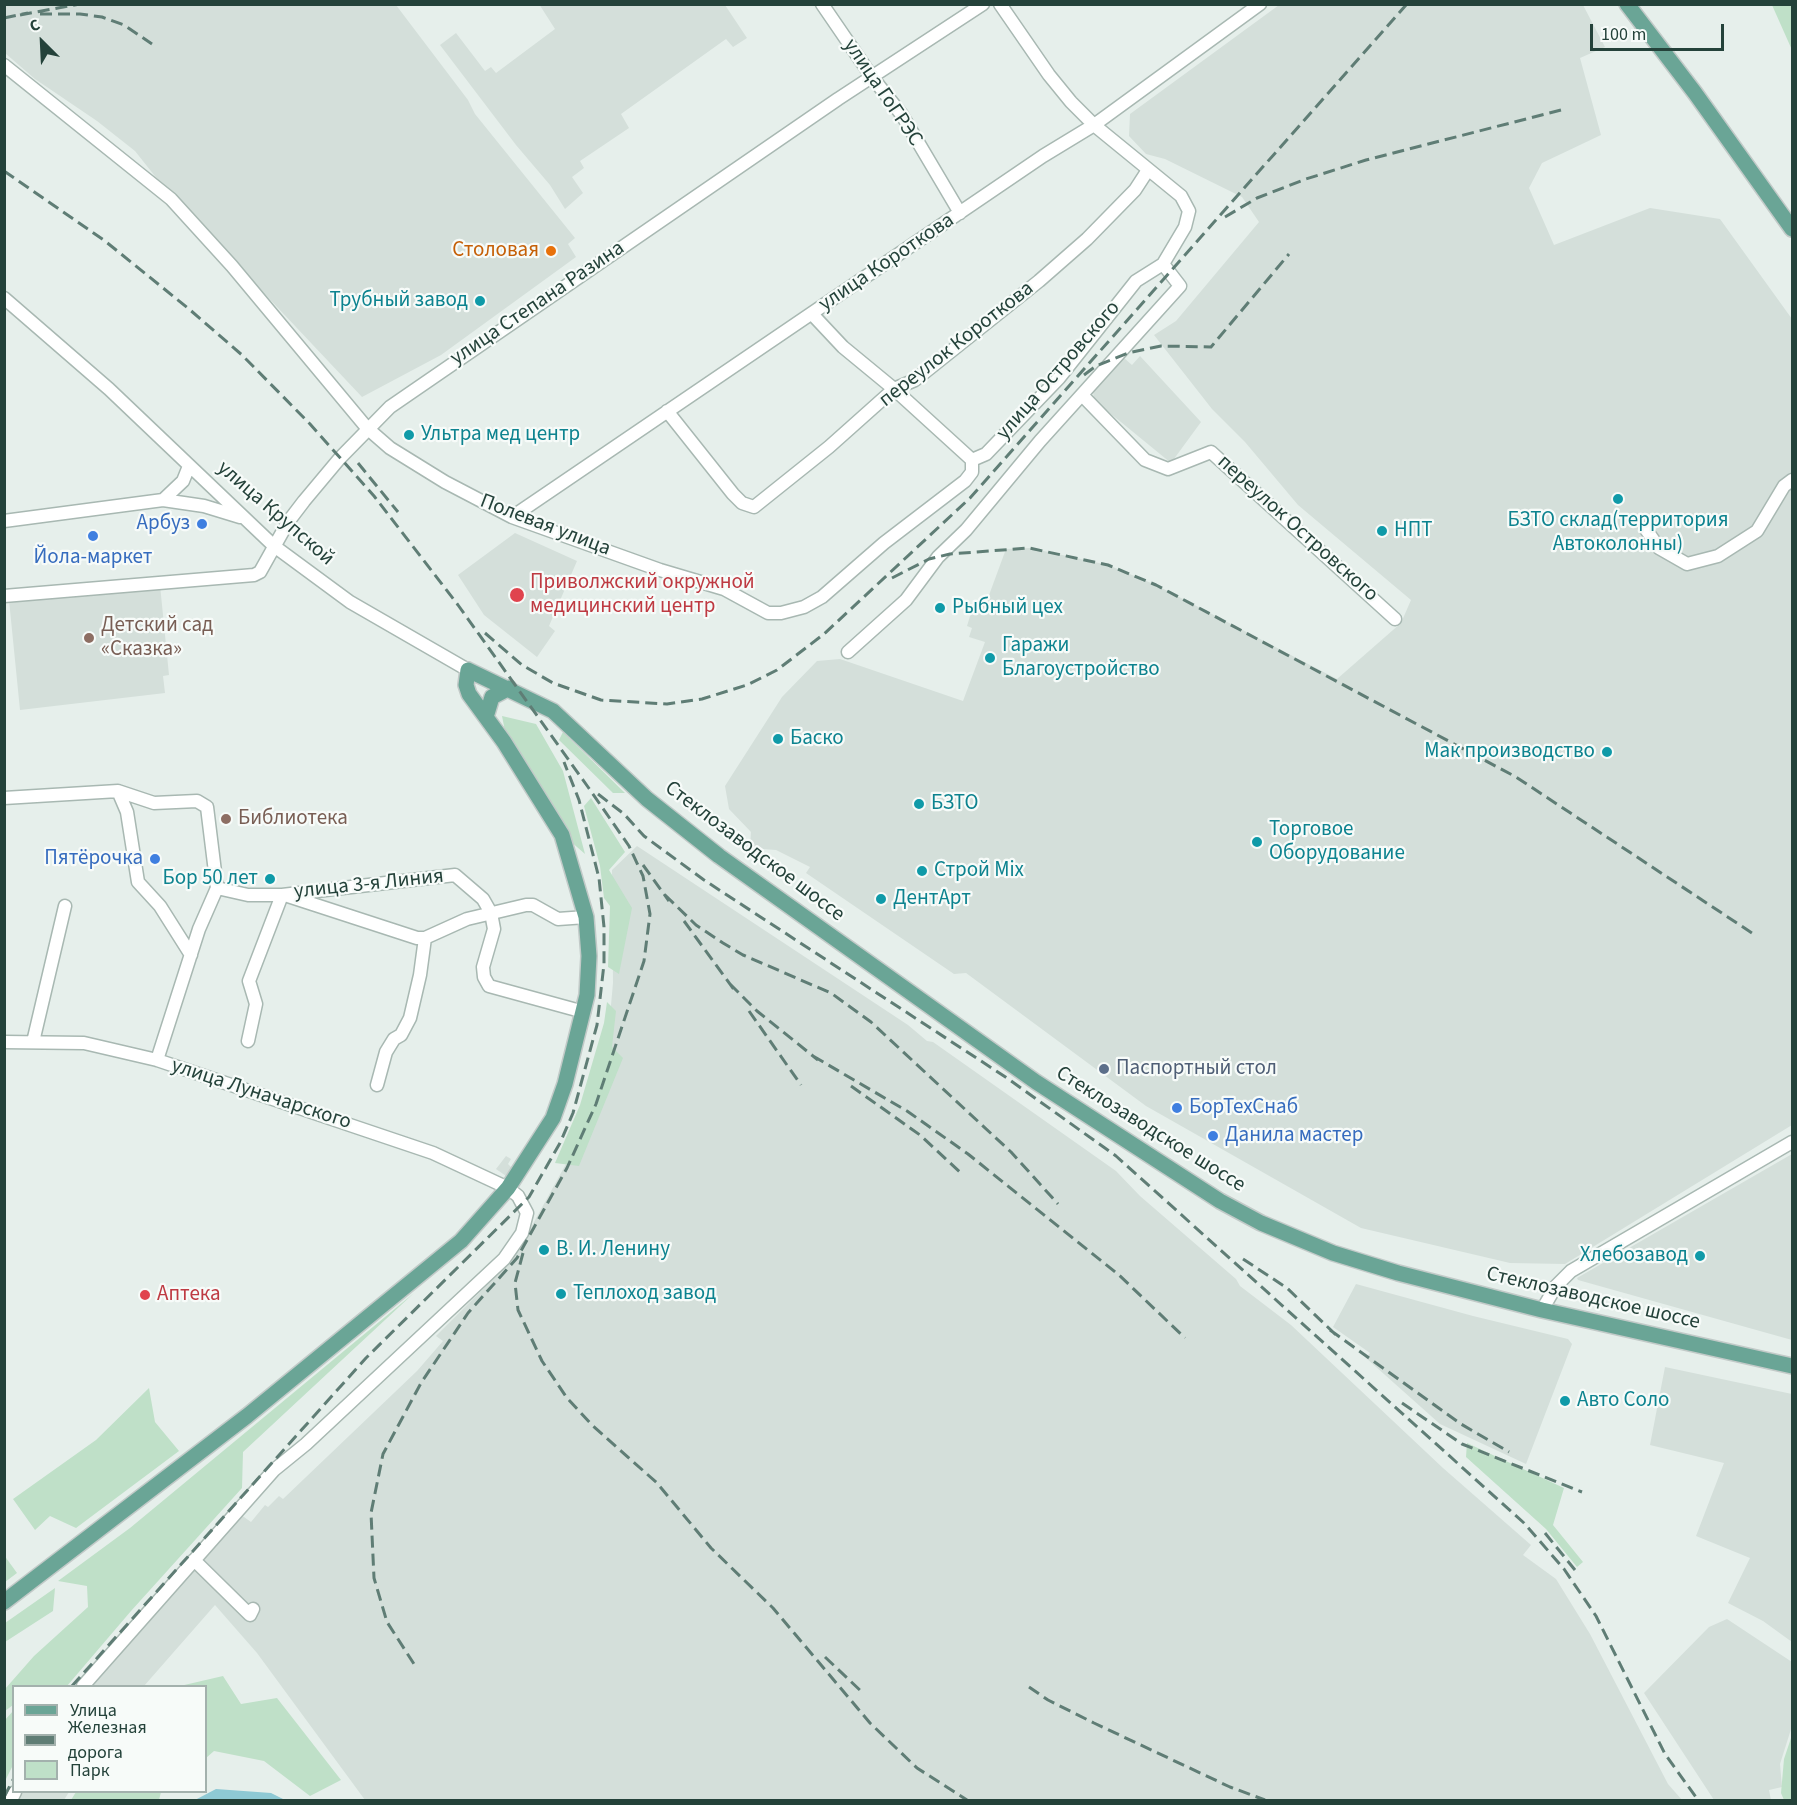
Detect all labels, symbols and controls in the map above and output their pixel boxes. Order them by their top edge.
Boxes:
north arrow [12,12,72,72]
scale bar [1593,12,1726,50]
text: С [26,14,43,37]
text: 100 m [1601,22,1646,47]
street label: улица ГоГРЭС [837,35,927,151]
street label: улица Короткова [815,208,959,318]
street label: улица Степана Разина [446,236,630,372]
place label: Столовая [452,238,539,264]
marker: Столовая [544,244,558,258]
street label: переулок Короткова [875,277,1039,413]
place label: Трубный завод [329,288,468,314]
marker: Трубный завод [473,294,487,308]
street label: улица Островского [992,296,1126,446]
place label: Ультра мед центр [421,422,580,448]
marker: Ультра мед центр [402,428,416,442]
street label: переулок Островского [1211,450,1383,608]
street label: улица Крупской [211,456,339,572]
street label: Полевая улица [476,490,614,562]
marker: БЗТО склад(территория Автоколонны) [1611,492,1625,506]
place label: БЗТО склад(территория Автоколонны) [1507,508,1729,558]
place label: Арбуз [137,511,190,537]
marker: Арбуз [195,517,209,531]
place label: НПТ [1394,518,1432,544]
marker: НПТ [1375,524,1389,538]
marker: Йола-маркет [86,529,100,543]
place label: Йола-маркет [34,545,152,571]
place label: Приволжский окружной медицинский центр [530,570,755,620]
marker: Приволжский окружной медицинский центр [508,586,526,604]
place label: Рыбный цех [952,595,1063,621]
marker: Рыбный цех [933,601,947,615]
place label: Детский сад «Сказка» [101,613,213,663]
marker: Детский сад «Сказка» [82,631,96,645]
place label: Гаражи Благоустройство [1002,633,1160,683]
marker: Гаражи Благоустройство [983,651,997,665]
place label: Баско [790,726,844,752]
marker: Баско [771,732,785,746]
place label: Мак производство [1424,739,1595,765]
marker: Мак производство [1600,745,1614,759]
street label: Стеклозаводское шоссе [659,776,849,928]
place label: БЗТО [931,791,979,817]
marker: БЗТО [912,797,926,811]
place label: Библиотека [238,806,348,832]
marker: Библиотека [219,812,233,826]
place label: Торговое Оборудование [1269,817,1405,867]
marker: Торговое Оборудование [1250,835,1264,849]
place label: Пятёрочка [44,846,143,872]
marker: Пятёрочка [148,852,162,866]
place label: Строй Mix [934,858,1024,884]
marker: Строй Mix [915,864,929,878]
street label: улица 3-я Линия [293,865,445,905]
place label: Бор 50 лет [162,866,258,892]
marker: Бор 50 лет [263,872,277,886]
place label: ДентАрт [893,886,971,912]
marker: ДентАрт [874,892,888,906]
street label: улица Луначарского [168,1054,354,1136]
place label: Паспортный стол [1116,1056,1277,1082]
street label: Стеклозаводское шоссе [1051,1061,1249,1199]
marker: Паспортный стол [1097,1062,1111,1076]
place label: БорТехСнаб [1189,1095,1298,1121]
marker: БорТехСнаб [1170,1101,1184,1115]
place label: Данила мастер [1225,1123,1363,1149]
marker: Данила мастер [1206,1129,1220,1143]
place label: В. И. Ленину [556,1237,670,1263]
marker: В. И. Ленину [537,1243,551,1257]
place label: Хлебозавод [1580,1243,1688,1269]
marker: Хлебозавод [1693,1249,1707,1263]
street label: Стеклозаводское шоссе [1484,1262,1702,1336]
place label: Теплоход завод [573,1281,716,1307]
place label: Аптека [157,1282,221,1308]
marker: Теплоход завод [554,1287,568,1301]
marker: Аптека [138,1288,152,1302]
place label: Авто Соло [1577,1388,1669,1414]
marker: Авто Соло [1558,1394,1572,1408]
legend [12,1685,207,1793]
text: Улица [70,1698,117,1723]
text: Железная дорога [68,1715,147,1765]
text: Парк [70,1758,110,1783]

